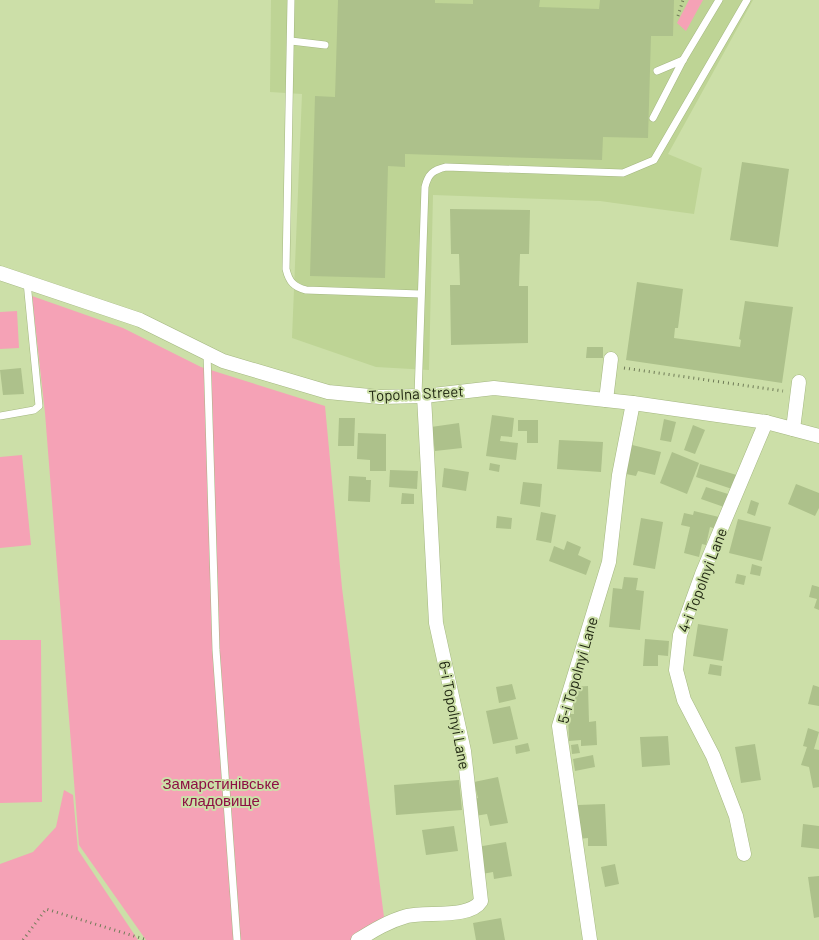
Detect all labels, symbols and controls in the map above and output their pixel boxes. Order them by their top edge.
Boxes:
street label: Topolna Street [368,382,464,404]
street label: 4-i Topolnyi Lane [674,525,730,635]
street label: 5-i Topolnyi Lane [553,615,601,725]
street label: 6-i Topolnyi Lane [436,659,474,771]
park label: Замарстинівське кладовище [163,774,279,809]

